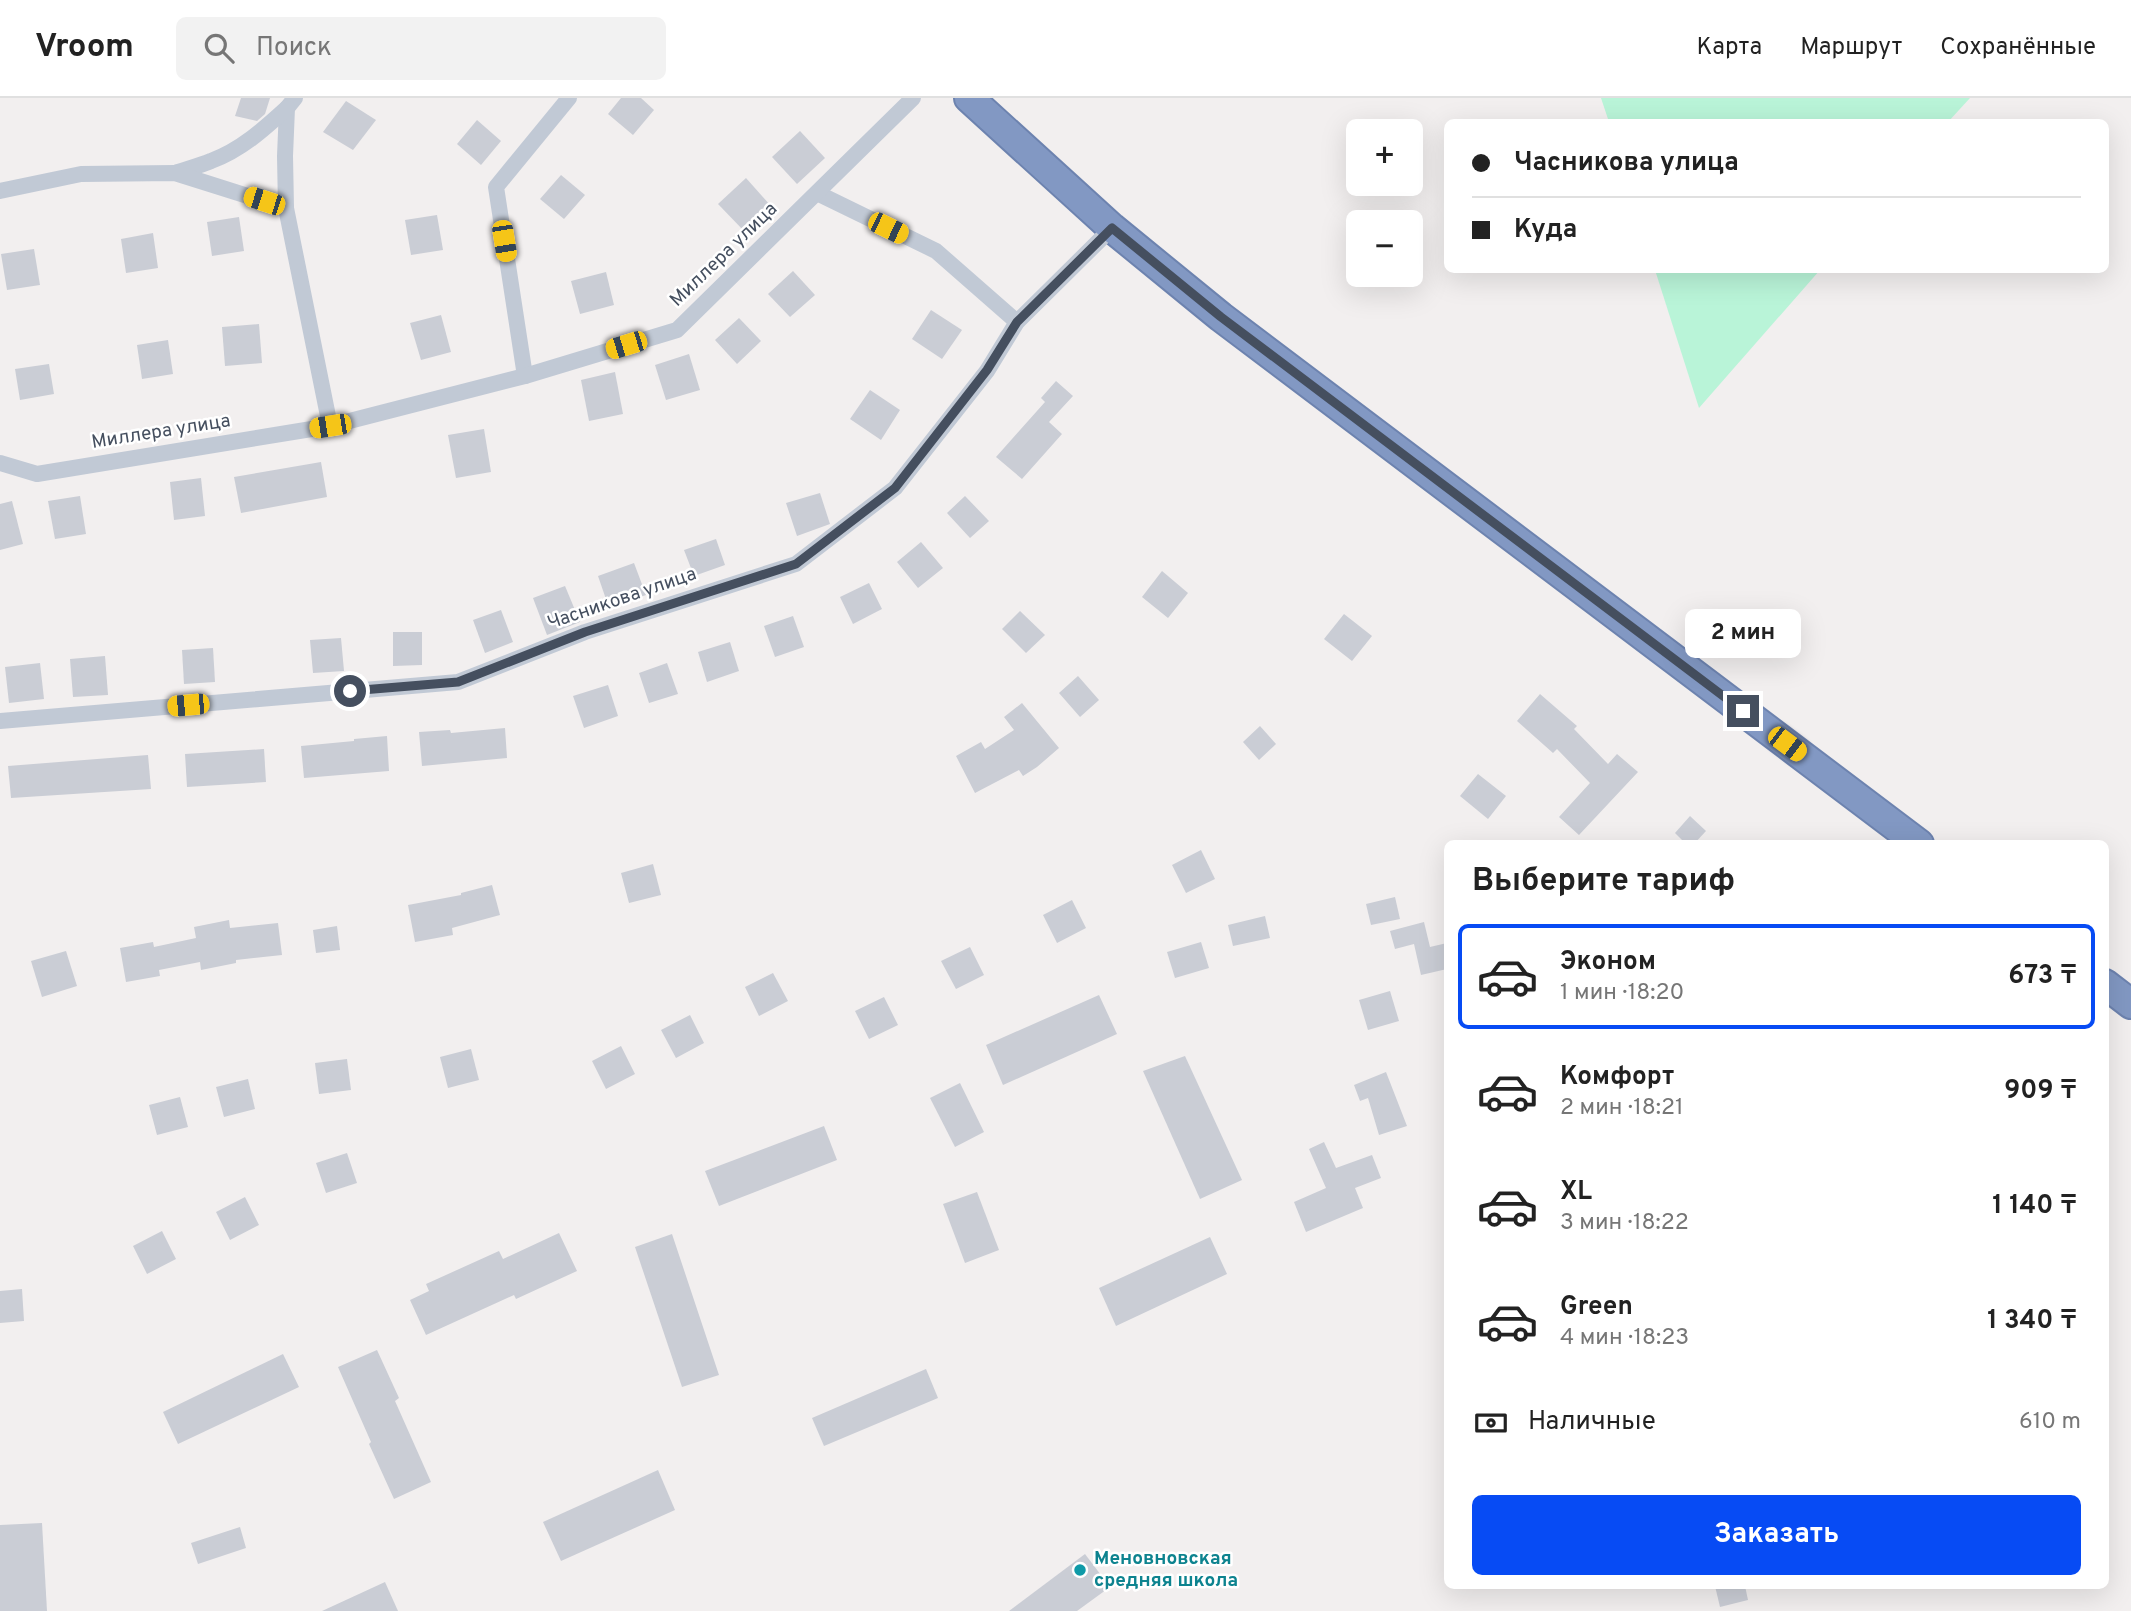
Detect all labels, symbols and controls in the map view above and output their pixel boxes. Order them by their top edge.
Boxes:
search box [176,17,666,80]
text: Vroom [35,27,134,69]
icon: search [200,29,238,67]
text: Поиск [256,32,332,65]
text: Карта [1696,33,1762,63]
text: Маршрут [1800,33,1902,63]
text: Сохранённые [1940,33,2096,63]
map controls [1346,119,1423,287]
button: + [1346,119,1423,196]
text: Часникова улица [1514,147,1739,180]
car [241,185,288,217]
street label: Миллера улица [665,198,783,312]
car [865,209,912,247]
button: − [1346,210,1423,287]
text: Куда [1514,214,1577,247]
car [491,219,518,263]
car [603,329,650,361]
street label: Миллера улица [90,409,232,455]
car [308,412,353,440]
street label: Часникова улица [544,562,700,636]
callout: 2 мин [1685,610,1801,658]
text: 2 мин [1711,619,1775,648]
route start [334,675,366,707]
car [167,693,210,717]
route end [1727,695,1759,727]
car [1764,723,1811,765]
text: Выберите тариф [1472,862,1735,902]
icon: car [1476,945,1539,1008]
text: Эконом [1560,946,1656,979]
text: 673 ₸ [2008,960,2077,993]
text: 1 мин · 18:20 [1560,979,1684,1008]
icon: car [1476,1060,1539,1123]
text: Комфорт [1560,1061,1674,1094]
text: 909 ₸ [2004,1075,2077,1108]
text: 2 мин · 18:21 [1560,1094,1684,1123]
icon: car [1476,1175,1539,1238]
text: XL [1560,1176,1592,1209]
text: 1 140 ₸ [1992,1190,2077,1223]
text: 3 мин · 18:22 [1560,1209,1689,1238]
icon: car [1476,1290,1539,1353]
text: Green [1560,1291,1633,1324]
text: 1 340 ₸ [1987,1305,2077,1338]
text: 4 мин · 18:23 [1560,1324,1689,1353]
icon: cash [1472,1404,1510,1442]
text: Наличные [1528,1406,1656,1439]
text: 610 m [2019,1408,2081,1437]
button: Заказать [1472,1495,2081,1575]
place label: Меновновская средняя школа [1094,1547,1238,1593]
marker: Меновновская средняя школа [1072,1562,1088,1578]

